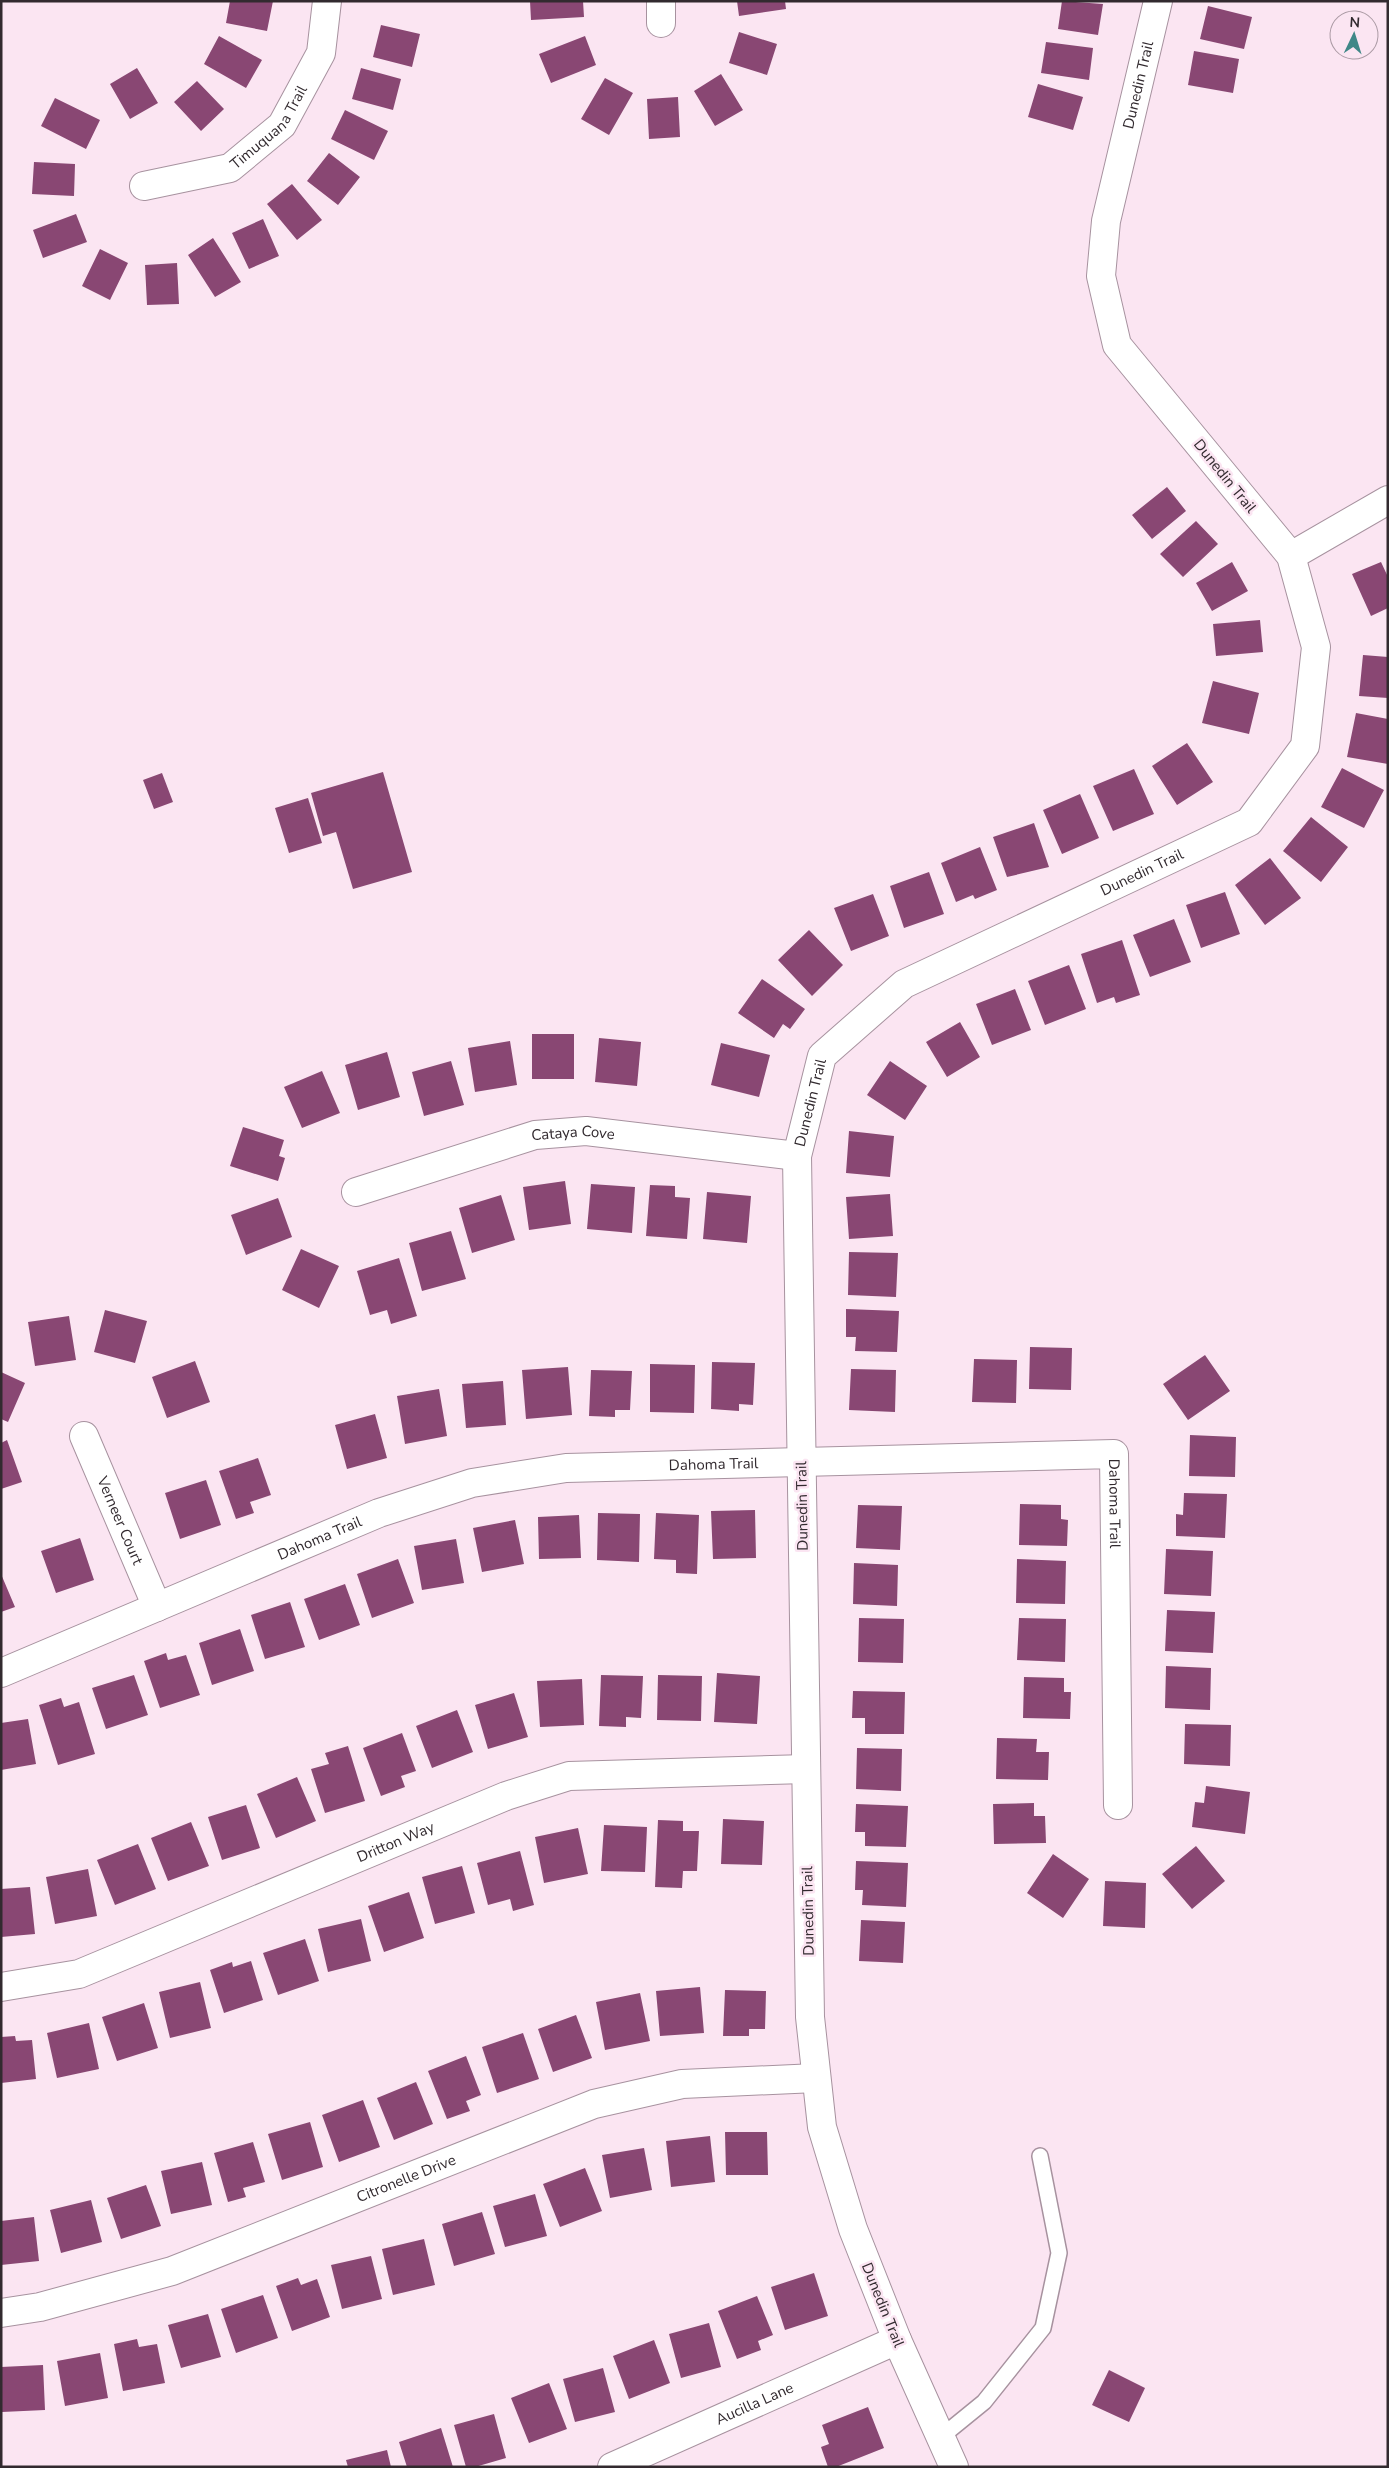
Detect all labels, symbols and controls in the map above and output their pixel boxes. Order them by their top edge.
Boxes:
north arrow [1329,10,1379,60]
text: N [1349,13,1361,32]
street label: Dunedin Trail [1118,38,1158,131]
street label: Timuquana Trail [226,81,312,174]
street label: Dunedin Trail [1189,435,1261,518]
street label: Dunedin Trail [1097,844,1187,900]
street label: Dunedin Trail [790,1056,831,1149]
street label: Cataya Cove [530,1121,616,1145]
street label: Dahoma Trail [668,1453,759,1475]
street label: Dahoma Trail [1104,1458,1125,1549]
street label: Dunedin Trail [791,1460,813,1551]
street label: Verneer Court [92,1473,148,1568]
street label: Dahoma Trail [274,1511,365,1565]
street label: Dritton Way [354,1817,438,1867]
street label: Dunedin Trail [797,1865,819,1956]
street label: Citronelle Drive [353,2150,459,2207]
street label: Dunedin Trail [857,2260,909,2351]
street label: Aucilla Lane [712,2377,797,2430]

